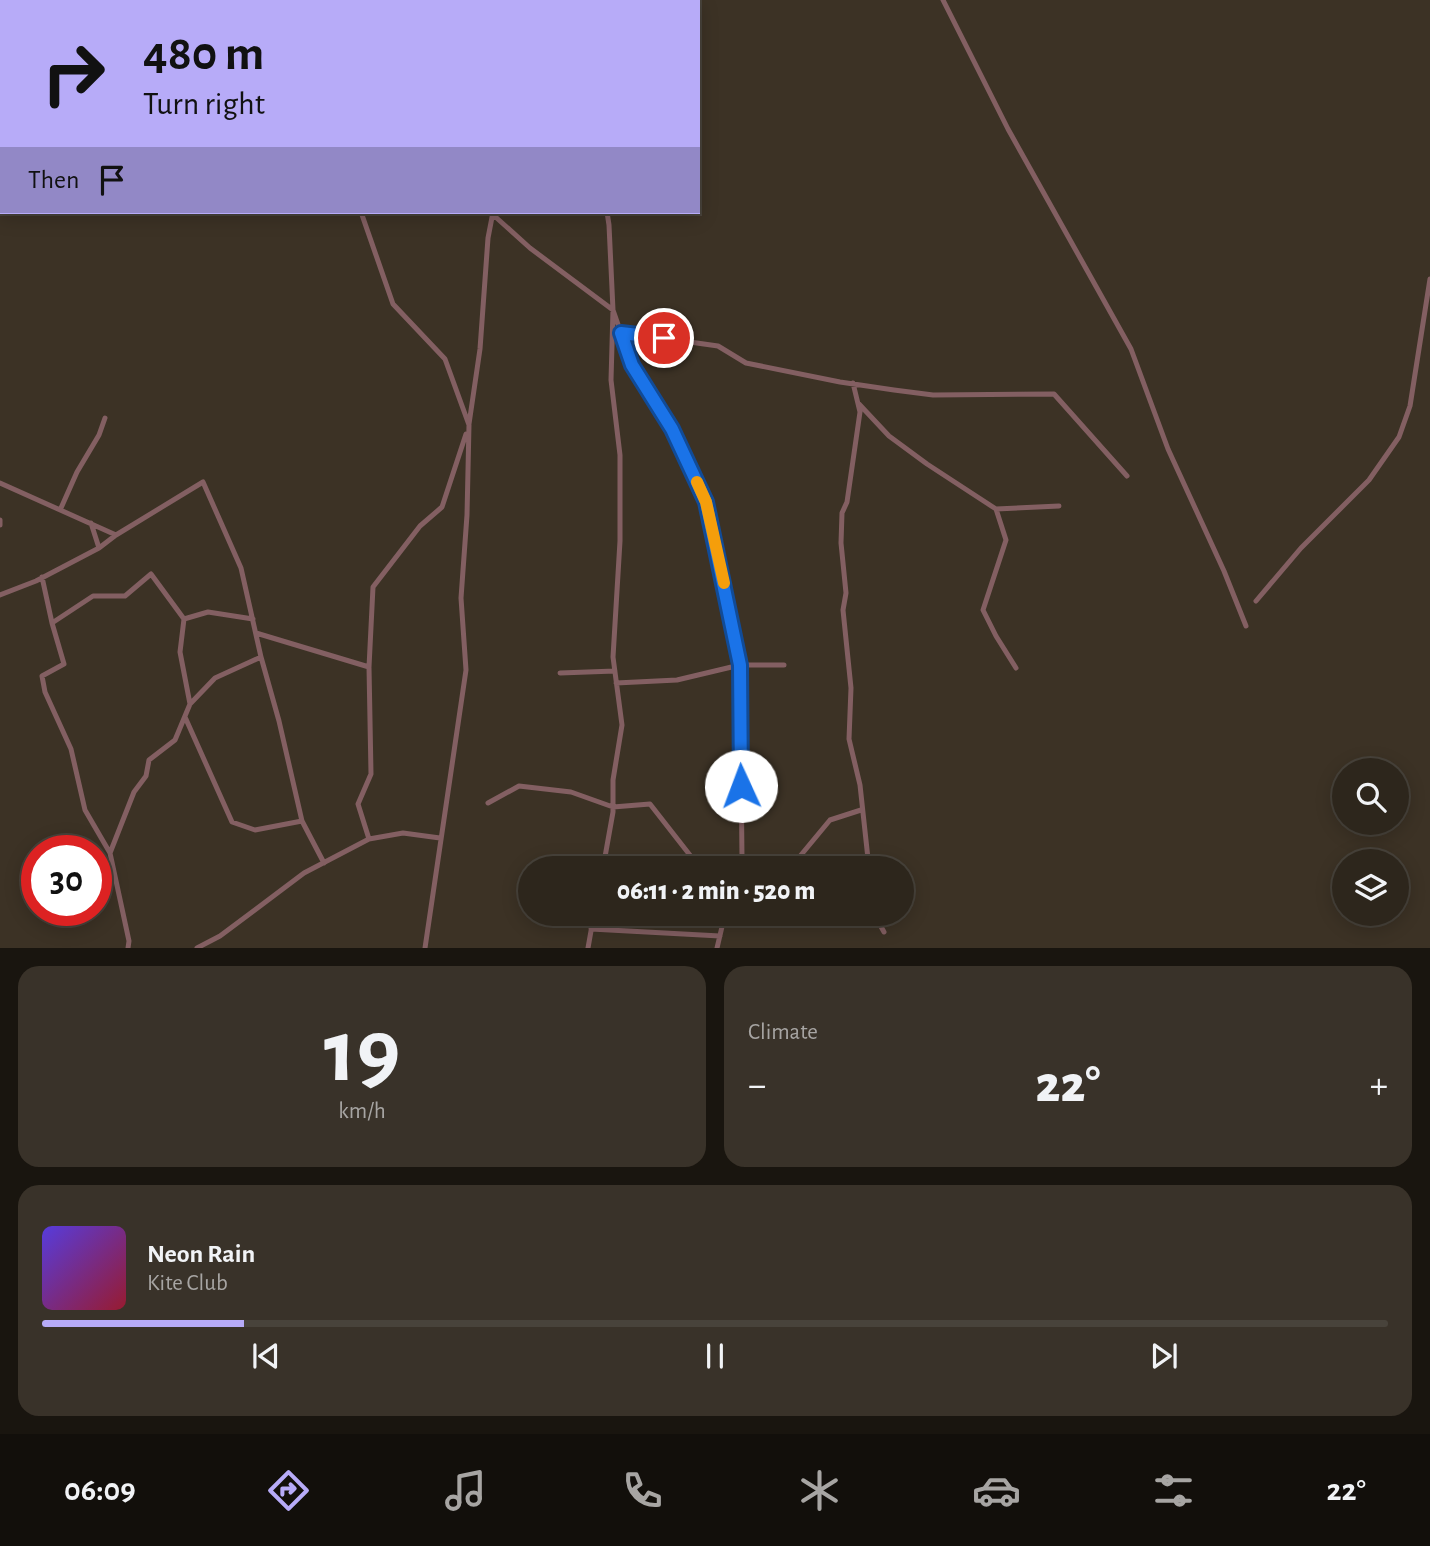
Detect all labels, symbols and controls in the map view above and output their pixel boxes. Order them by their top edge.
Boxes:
icon: right [28,28,119,119]
text: 480 m [143,30,264,79]
text: Turn right [143,88,265,120]
icon: arrive [93,161,131,199]
text: Then [28,167,79,193]
pin [634,308,694,368]
icon: arrive [645,319,683,357]
position arrow [704,749,778,823]
map controls [1332,758,1409,926]
button: search [1332,758,1409,835]
speed limit sign: 30 [21,835,112,926]
button: layers [1332,849,1409,926]
text: 06:11 · 2 min · 520 m [617,878,815,904]
text: 19 [324,1007,400,1098]
text: Climate [748,1021,818,1044]
text: 22° [1035,1059,1101,1111]
text: − [748,1067,766,1105]
text: + [1370,1067,1388,1105]
text: km/h [338,1100,386,1123]
text: Neon Rain [147,1241,255,1267]
text: Kite Club [147,1272,228,1295]
icon: previous [247,1337,285,1375]
icon: pause [696,1337,734,1375]
icon: next [1145,1337,1183,1375]
icon: directions [264,1466,313,1515]
icon: music [441,1466,490,1515]
icon: phone [618,1466,667,1515]
icon: climate [795,1466,844,1515]
icon: car [972,1466,1021,1515]
icon: filters [1149,1466,1198,1515]
text: 06:09 [64,1474,136,1506]
text: 22° [1326,1474,1366,1506]

